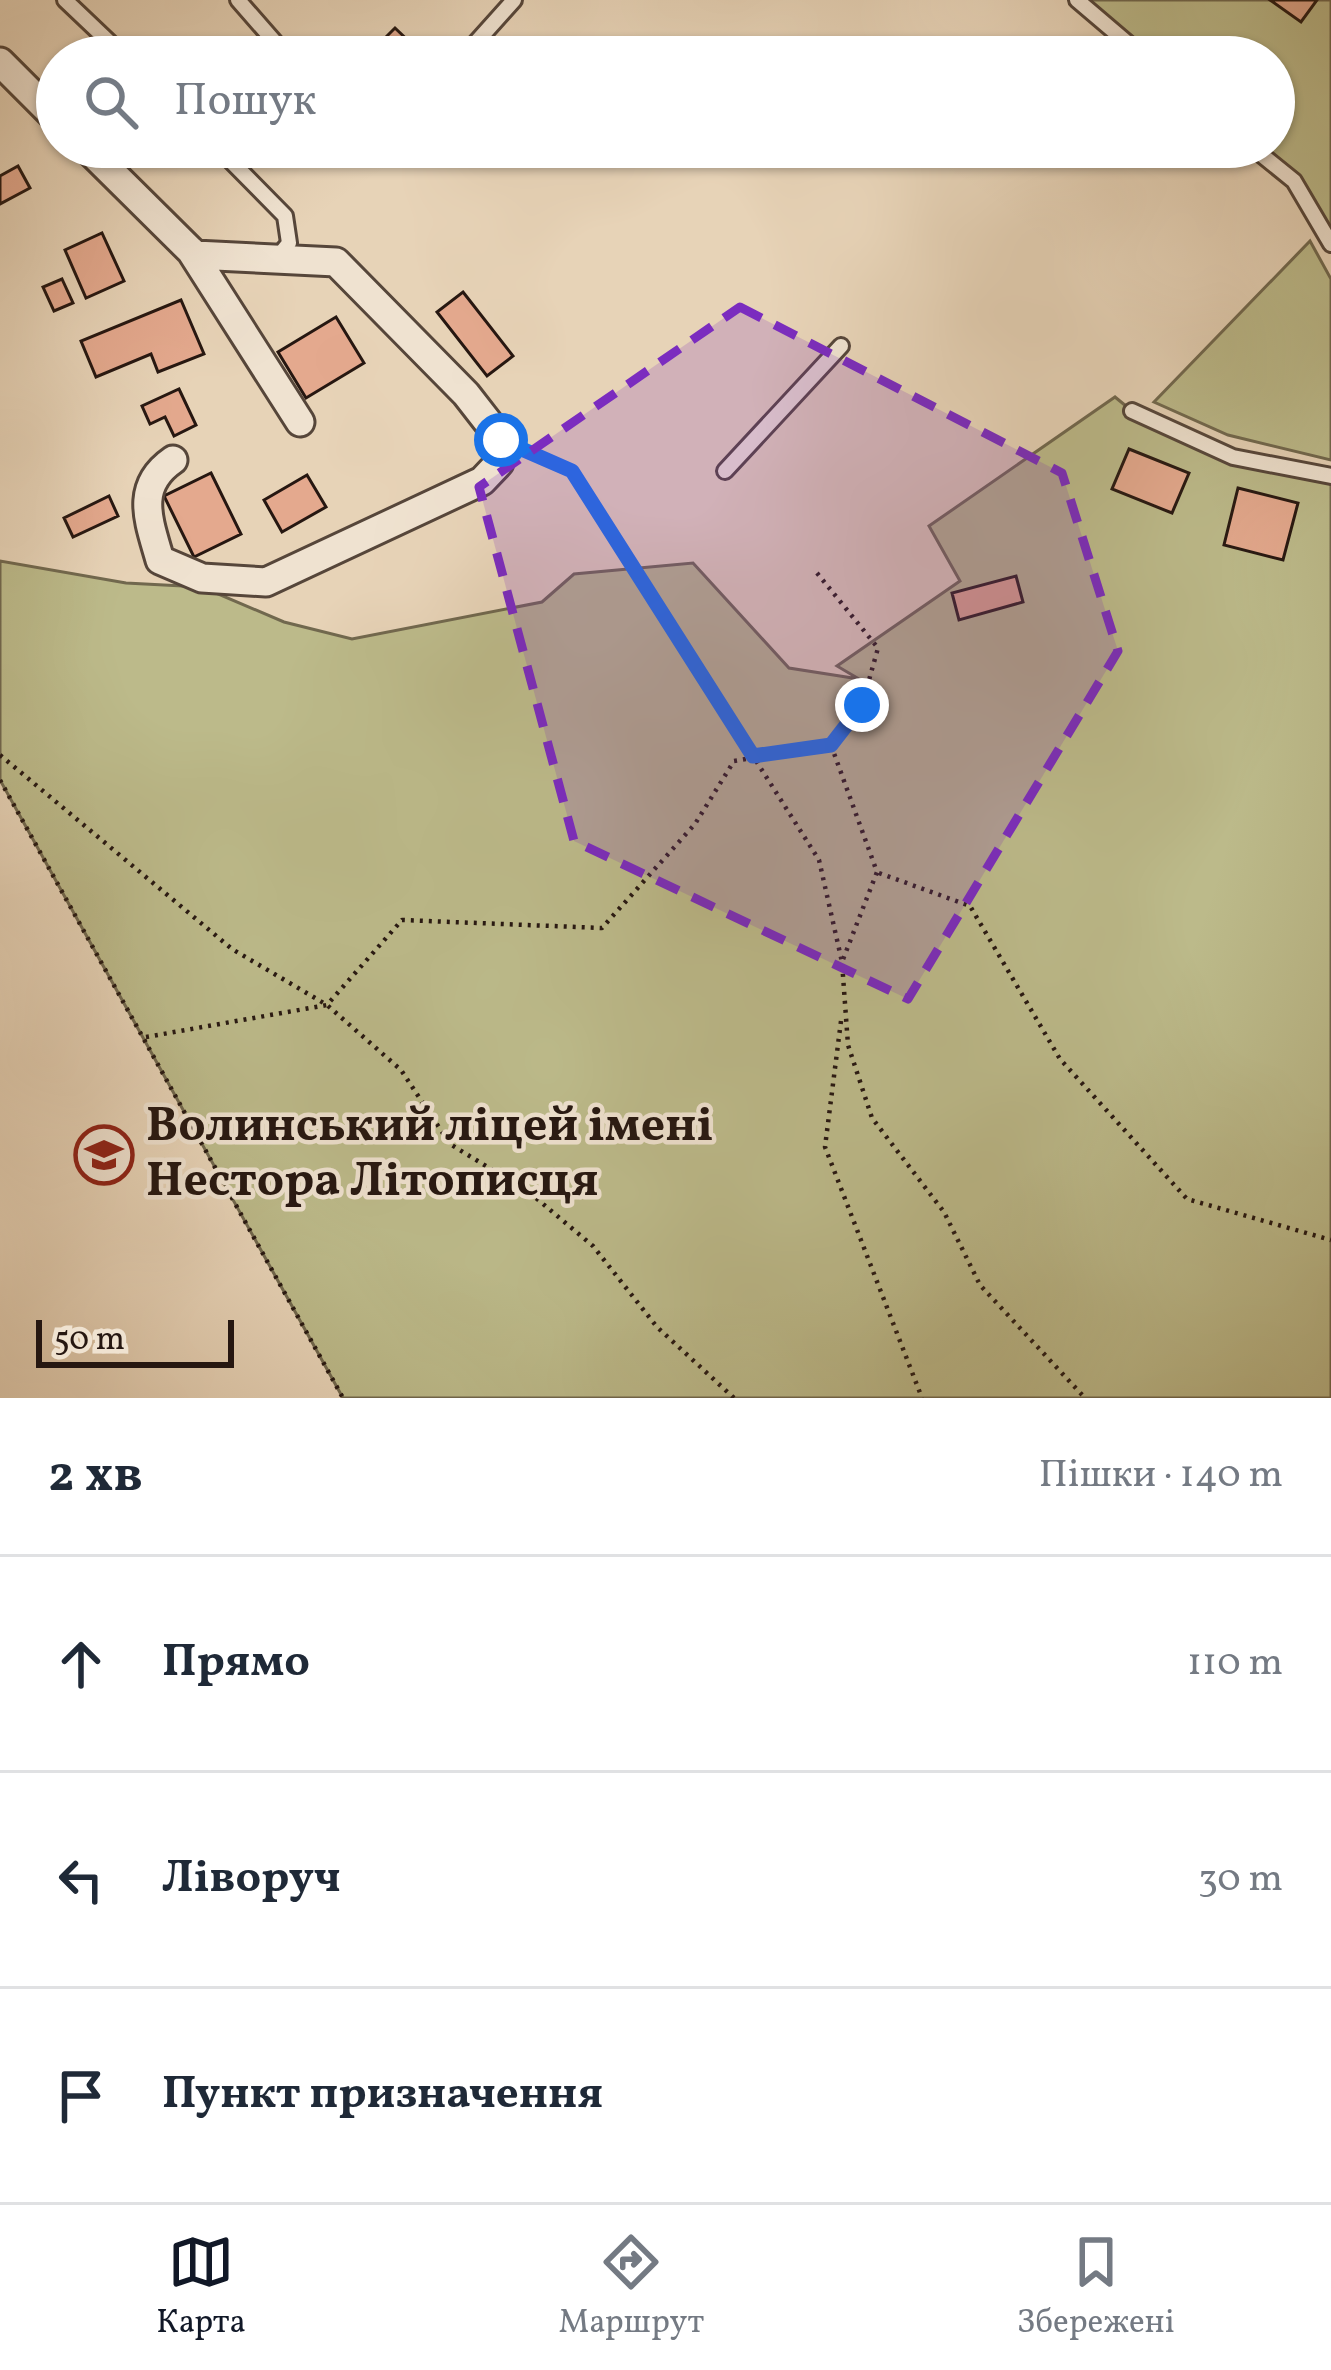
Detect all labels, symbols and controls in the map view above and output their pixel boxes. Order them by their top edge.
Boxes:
search box [36,36,1295,168]
icon: search [78,69,144,135]
text: Пошук [174,71,317,134]
route start [474,413,528,467]
route end [835,678,889,732]
place label: Волинський ліцей імені Нестора Літописця [146,1094,713,1216]
school or university icon: Волинський ліцей імені Нестора Літописця [73,1124,135,1186]
scale bar [36,1314,234,1367]
text: 50 m [54,1318,125,1364]
text: 2 хв [48,1441,143,1512]
text: Пішки · 140 m [1039,1449,1283,1503]
icon: ahead [48,1631,114,1697]
text: Прямо [162,1632,310,1695]
text: 110 m [1187,1637,1283,1691]
icon: left [48,1847,114,1913]
text: Ліворуч [162,1848,341,1911]
text: 30 m [1198,1853,1283,1907]
icon: arrive [48,2063,114,2129]
text: Пункт призначення [162,2064,603,2127]
tab: Карта [156,2229,246,2347]
tab: Маршрут [558,2229,704,2347]
tab: Збережені [1017,2229,1175,2347]

